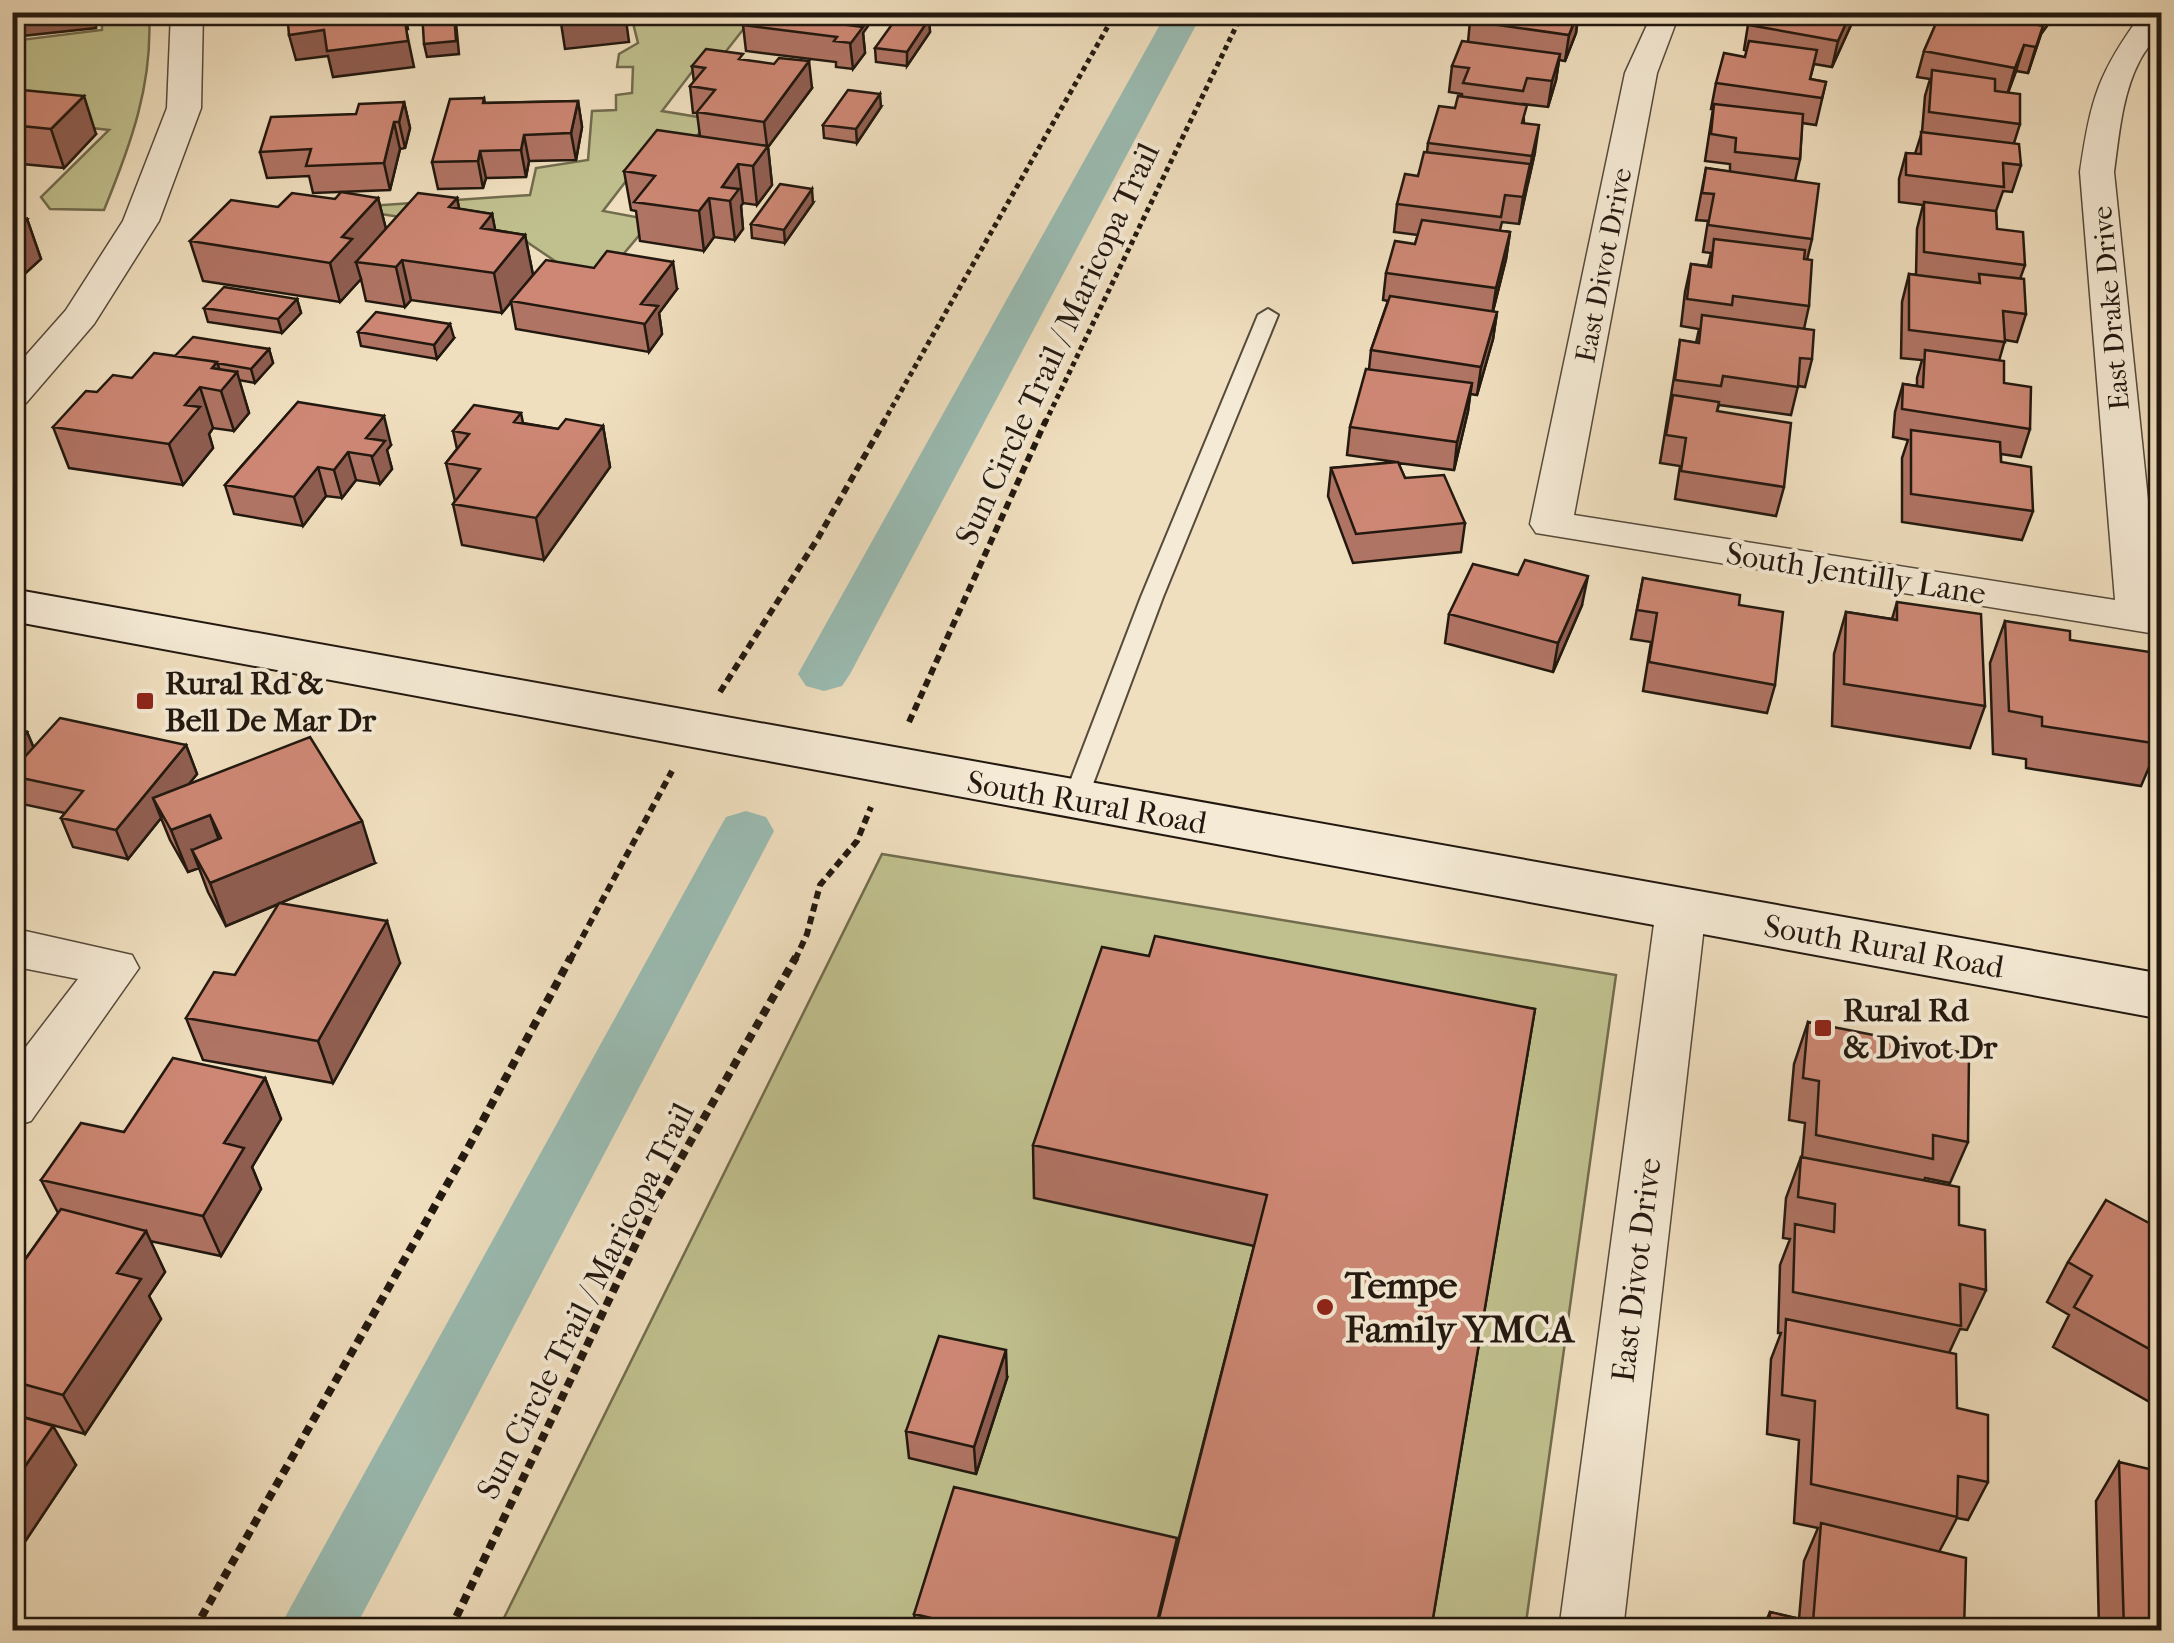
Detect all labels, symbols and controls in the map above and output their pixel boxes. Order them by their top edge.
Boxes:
street label: Sun Circle Trail / Maricopa Trail [948,137,1167,551]
street label: East Divot Drive [1568,165,1639,365]
street label: East Drake Drive [2085,204,2136,411]
street label: South Jentilly Lane [1723,535,1989,612]
place label: Rural Rd & Bell De Mar Dr [165,665,377,739]
marker: Rural Rd & Bell De Mar Dr [134,690,156,712]
street label: South Rural Road [964,763,1210,842]
street label: South Rural Road [1761,907,2007,986]
place label: Rural Rd & Divot Dr [1843,992,1999,1066]
marker: Rural Rd & Divot Dr [1812,1017,1834,1039]
street label: Sun Circle Trail / Maricopa Trail [469,1097,702,1505]
street label: East Divot Drive [1604,1156,1669,1384]
place label: Tempe Family YMCA [1344,1263,1576,1352]
marker: Tempe Family YMCA [1314,1296,1336,1318]

